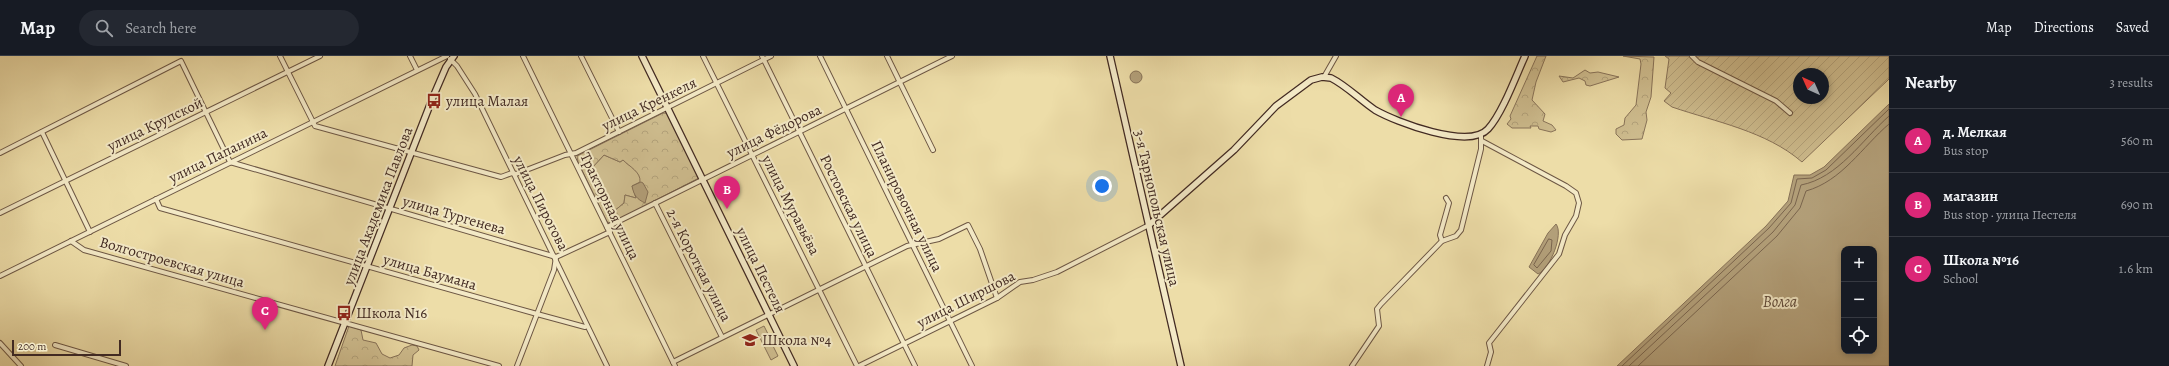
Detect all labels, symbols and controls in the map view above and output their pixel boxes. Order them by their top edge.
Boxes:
search box [79,10,359,46]
text: Map [20,15,55,41]
icon: search [93,17,115,39]
text: Search here [125,18,197,38]
text: Map [1986,18,2012,37]
text: Directions [2034,18,2094,37]
text: Saved [2116,18,2149,37]
north arrow [1793,68,1829,104]
text: Nearby [1905,71,1956,94]
street label: улица Кренкеля [597,72,700,136]
text: 3 results [2109,74,2153,91]
pin: A [1388,84,1414,117]
place label: улица Малая [445,91,528,111]
street label: улица Крупской [103,92,206,156]
bus stop icon: улица Малая [425,92,443,110]
street label: улица Фёдорова [722,99,825,163]
street label: улица Папанина [165,122,271,188]
text: д. Мелкая [1943,122,2007,142]
street label: улица Академика Павлова [338,124,417,289]
street label: 3-я Тарнопольская улица [1129,128,1185,288]
text: A [1914,132,1922,149]
text: 560 m [2121,132,2153,149]
street label: Планировочная улица [866,137,948,275]
text: Bus stop [1943,142,1988,159]
street label: Тракторная улица [575,149,645,263]
street label: улица Пирогова [508,151,574,254]
street label: улица Муравьёва [757,151,825,259]
street label: Ростовская улица [815,151,883,261]
pin: B [714,176,740,209]
your location [1092,176,1112,196]
text: магазин [1943,186,1998,206]
street label: улица Тургенева [399,190,508,239]
text: B [1914,196,1922,213]
text: 690 m [2121,196,2153,213]
street label: 2-я Короткая улица [662,205,736,325]
text: Bus stop · улица Пестеля [1943,206,2077,223]
street label: улица Пестеля [731,223,790,316]
street label: Волгостроевская улица [97,232,247,292]
map controls [1841,246,1877,354]
button: + [1841,246,1877,282]
street label: улица Баумана [380,249,479,295]
text: Школа №16 [1943,250,2019,270]
text: C [1914,260,1922,277]
text: 1.6 km [2119,260,2153,277]
street label: улица Ширшова [913,266,1019,333]
text: School [1943,270,1978,287]
button: − [1841,282,1877,318]
water label: Волга [1763,291,1797,313]
pin: C [252,297,278,330]
place label: Школа N16 [356,303,427,323]
bus stop icon: Школа N16 [335,304,353,322]
button: locate [1841,318,1877,354]
place label: Школа №4 [762,330,832,350]
school or university icon: Школа №4 [741,331,759,349]
scale bar [12,338,121,357]
text: 200 m [18,339,46,354]

